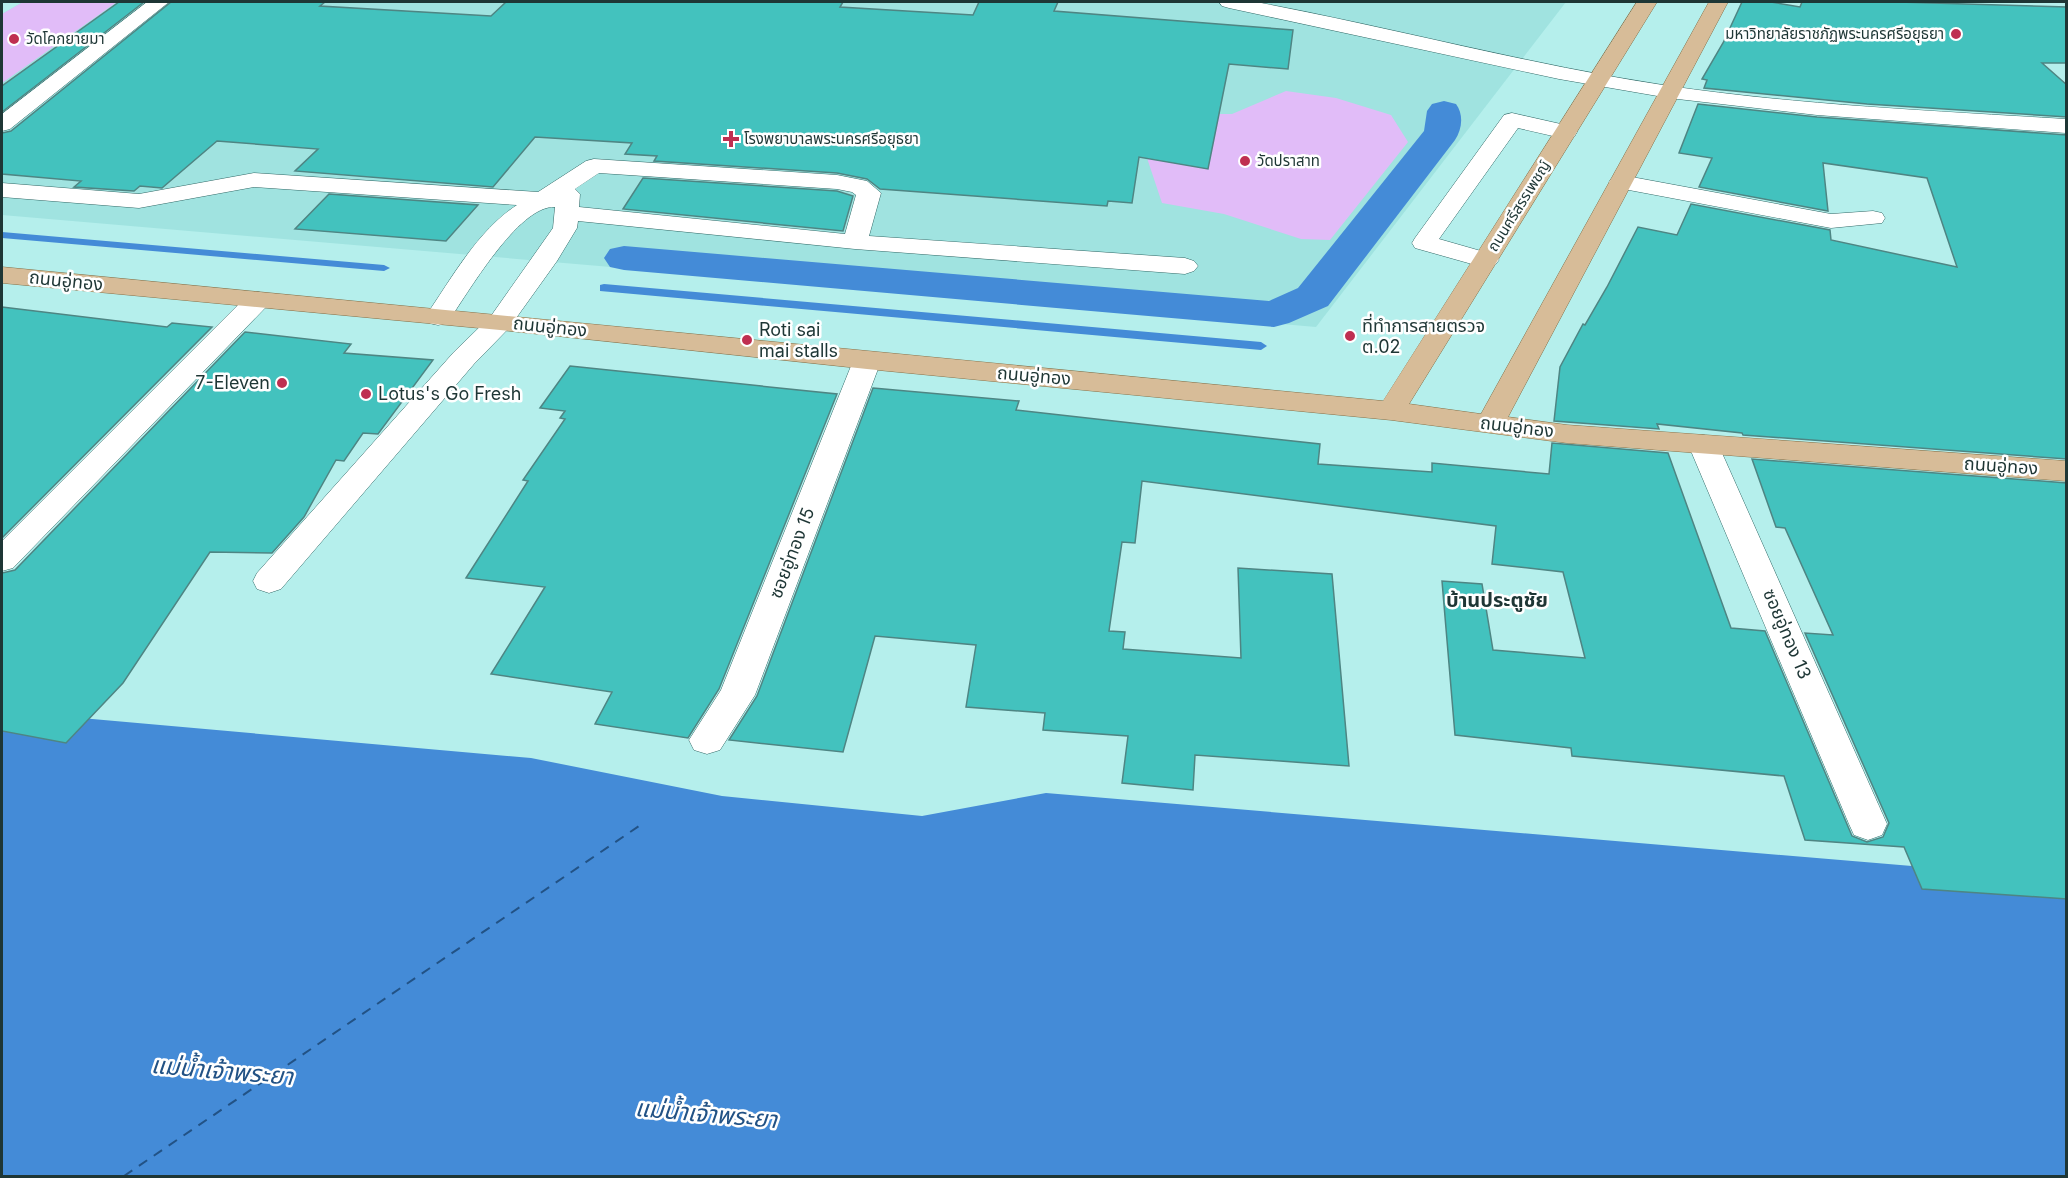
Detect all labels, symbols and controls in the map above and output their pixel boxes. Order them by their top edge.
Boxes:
place label: มหาวิทยาลัยราชภัฏพระนครศรีอยุธยา [1725,24,1944,43]
marker: มหาวิทยาลัยราชภัฏพระนครศรีอยุธยา [1949,27,1963,41]
place label: วัดโคกยายมา [26,29,105,48]
marker: วัดโคกยายมา [7,32,21,46]
place label: โรงพยาบาลพระนครศรีอยุธยา [744,129,919,148]
marker: โรงพยาบาลพระนครศรีอยุธยา [722,130,740,148]
place label: วัดปราสาท [1257,151,1320,170]
marker: วัดปราสาท [1238,154,1252,168]
street label: ถนนศรีสรรเพชญ์ [1483,157,1554,255]
street label: ถนนอู่ทอง [28,266,104,297]
street label: ถนนอู่ทอง [512,312,588,343]
place label: ที่ทำการสายตรวจ ต.02 [1362,313,1485,357]
place label: Roti sai mai stalls [759,319,838,361]
marker: ที่ทำการสายตรวจ ต.02 [1343,329,1357,343]
marker: Roti sai mai stalls [740,333,754,347]
street label: ถนนอู่ทอง [996,362,1072,391]
place label: 7-Eleven [195,372,270,393]
marker: 7-Eleven [275,376,289,390]
place label: Lotus's Go Fresh [378,383,521,404]
marker: Lotus's Go Fresh [359,387,373,401]
street label: ถนนอู่ทอง [1479,412,1555,443]
street label: ถนนอู่ทอง [1963,452,2039,481]
street label: ซอยอู่ทอง 15 [765,504,820,602]
street label: ซอยอู่ทอง 13 [1757,586,1816,683]
district label: บ้านประตูชัย [1446,588,1548,612]
water label: แม่น้ำเจ้าพระยา [150,1048,296,1091]
water label: แม่น้ำเจ้าพระยา [634,1091,780,1134]

